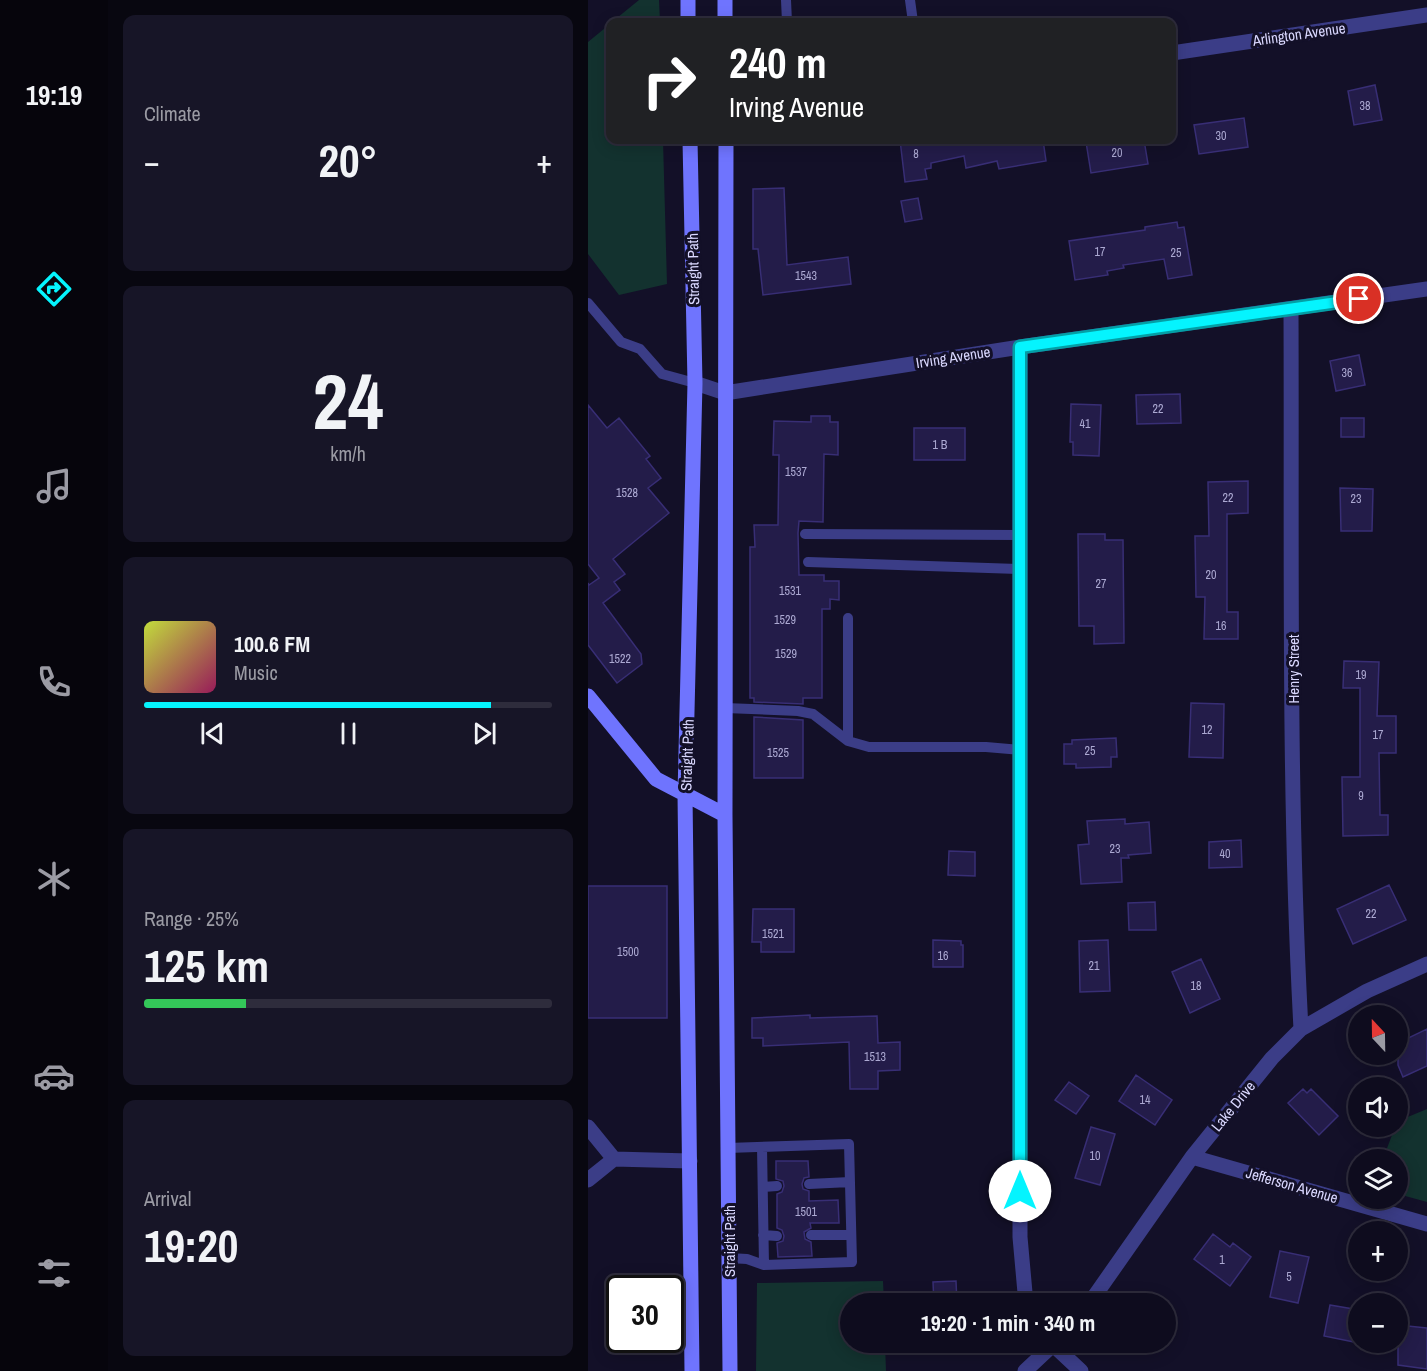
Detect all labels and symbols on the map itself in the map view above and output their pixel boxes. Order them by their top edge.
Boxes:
street label: Arlington Avenue [1250,17,1347,51]
house number: 38 [1360,98,1370,114]
house number: 30 [1216,128,1226,144]
house number: 20 [1112,145,1122,161]
house number: 8 [913,146,919,162]
street label: Straight Path [682,233,704,305]
house number: 17 [1095,244,1106,260]
house number: 25 [1171,245,1182,261]
house number: 1543 [795,268,817,284]
pin [1333,273,1384,324]
street label: Irving Avenue [914,341,992,373]
house number: 36 [1342,365,1352,381]
house number: 22 [1153,401,1163,417]
house number: 41 [1080,416,1091,432]
house number: 1 B [933,437,948,453]
house number: 1537 [785,464,807,480]
house number: 1528 [616,485,638,501]
house number: 22 [1223,490,1233,506]
house number: 23 [1351,491,1361,507]
house number: 20 [1206,567,1216,583]
house number: 27 [1096,576,1107,592]
house number: 1531 [779,583,801,599]
house number: 1529 [774,612,796,628]
house number: 16 [1216,618,1226,634]
street label: Henry Street [1283,634,1304,704]
house number: 1529 [775,646,797,662]
house number: 1522 [609,651,631,667]
house number: 19 [1356,667,1366,683]
street label: Straight Path [675,719,699,791]
house number: 12 [1202,722,1212,738]
house number: 17 [1373,727,1384,743]
house number: 25 [1085,743,1096,759]
house number: 1525 [767,745,789,761]
house number: 9 [1358,788,1364,804]
house number: 23 [1110,841,1120,857]
house number: 40 [1220,846,1230,862]
house number: 22 [1366,906,1376,922]
house number: 1521 [762,926,784,942]
house number: 1500 [617,944,639,960]
house number: 16 [938,948,948,964]
house number: 21 [1089,958,1100,974]
house number: 18 [1191,978,1201,994]
north arrow [1348,1005,1408,1065]
house number: 1513 [864,1049,886,1065]
street label: Lake Drive [1206,1076,1260,1136]
house number: 14 [1140,1092,1151,1108]
house number: 10 [1090,1148,1100,1164]
position arrow [988,1159,1052,1223]
street label: Jefferson Avenue [1244,1162,1341,1208]
house number: 1501 [795,1204,817,1220]
street label: Straight Path [719,1205,740,1277]
house number: 1 [1219,1252,1225,1268]
house number: 5 [1286,1269,1292,1285]
speed limit sign: 30 [606,1275,684,1353]

